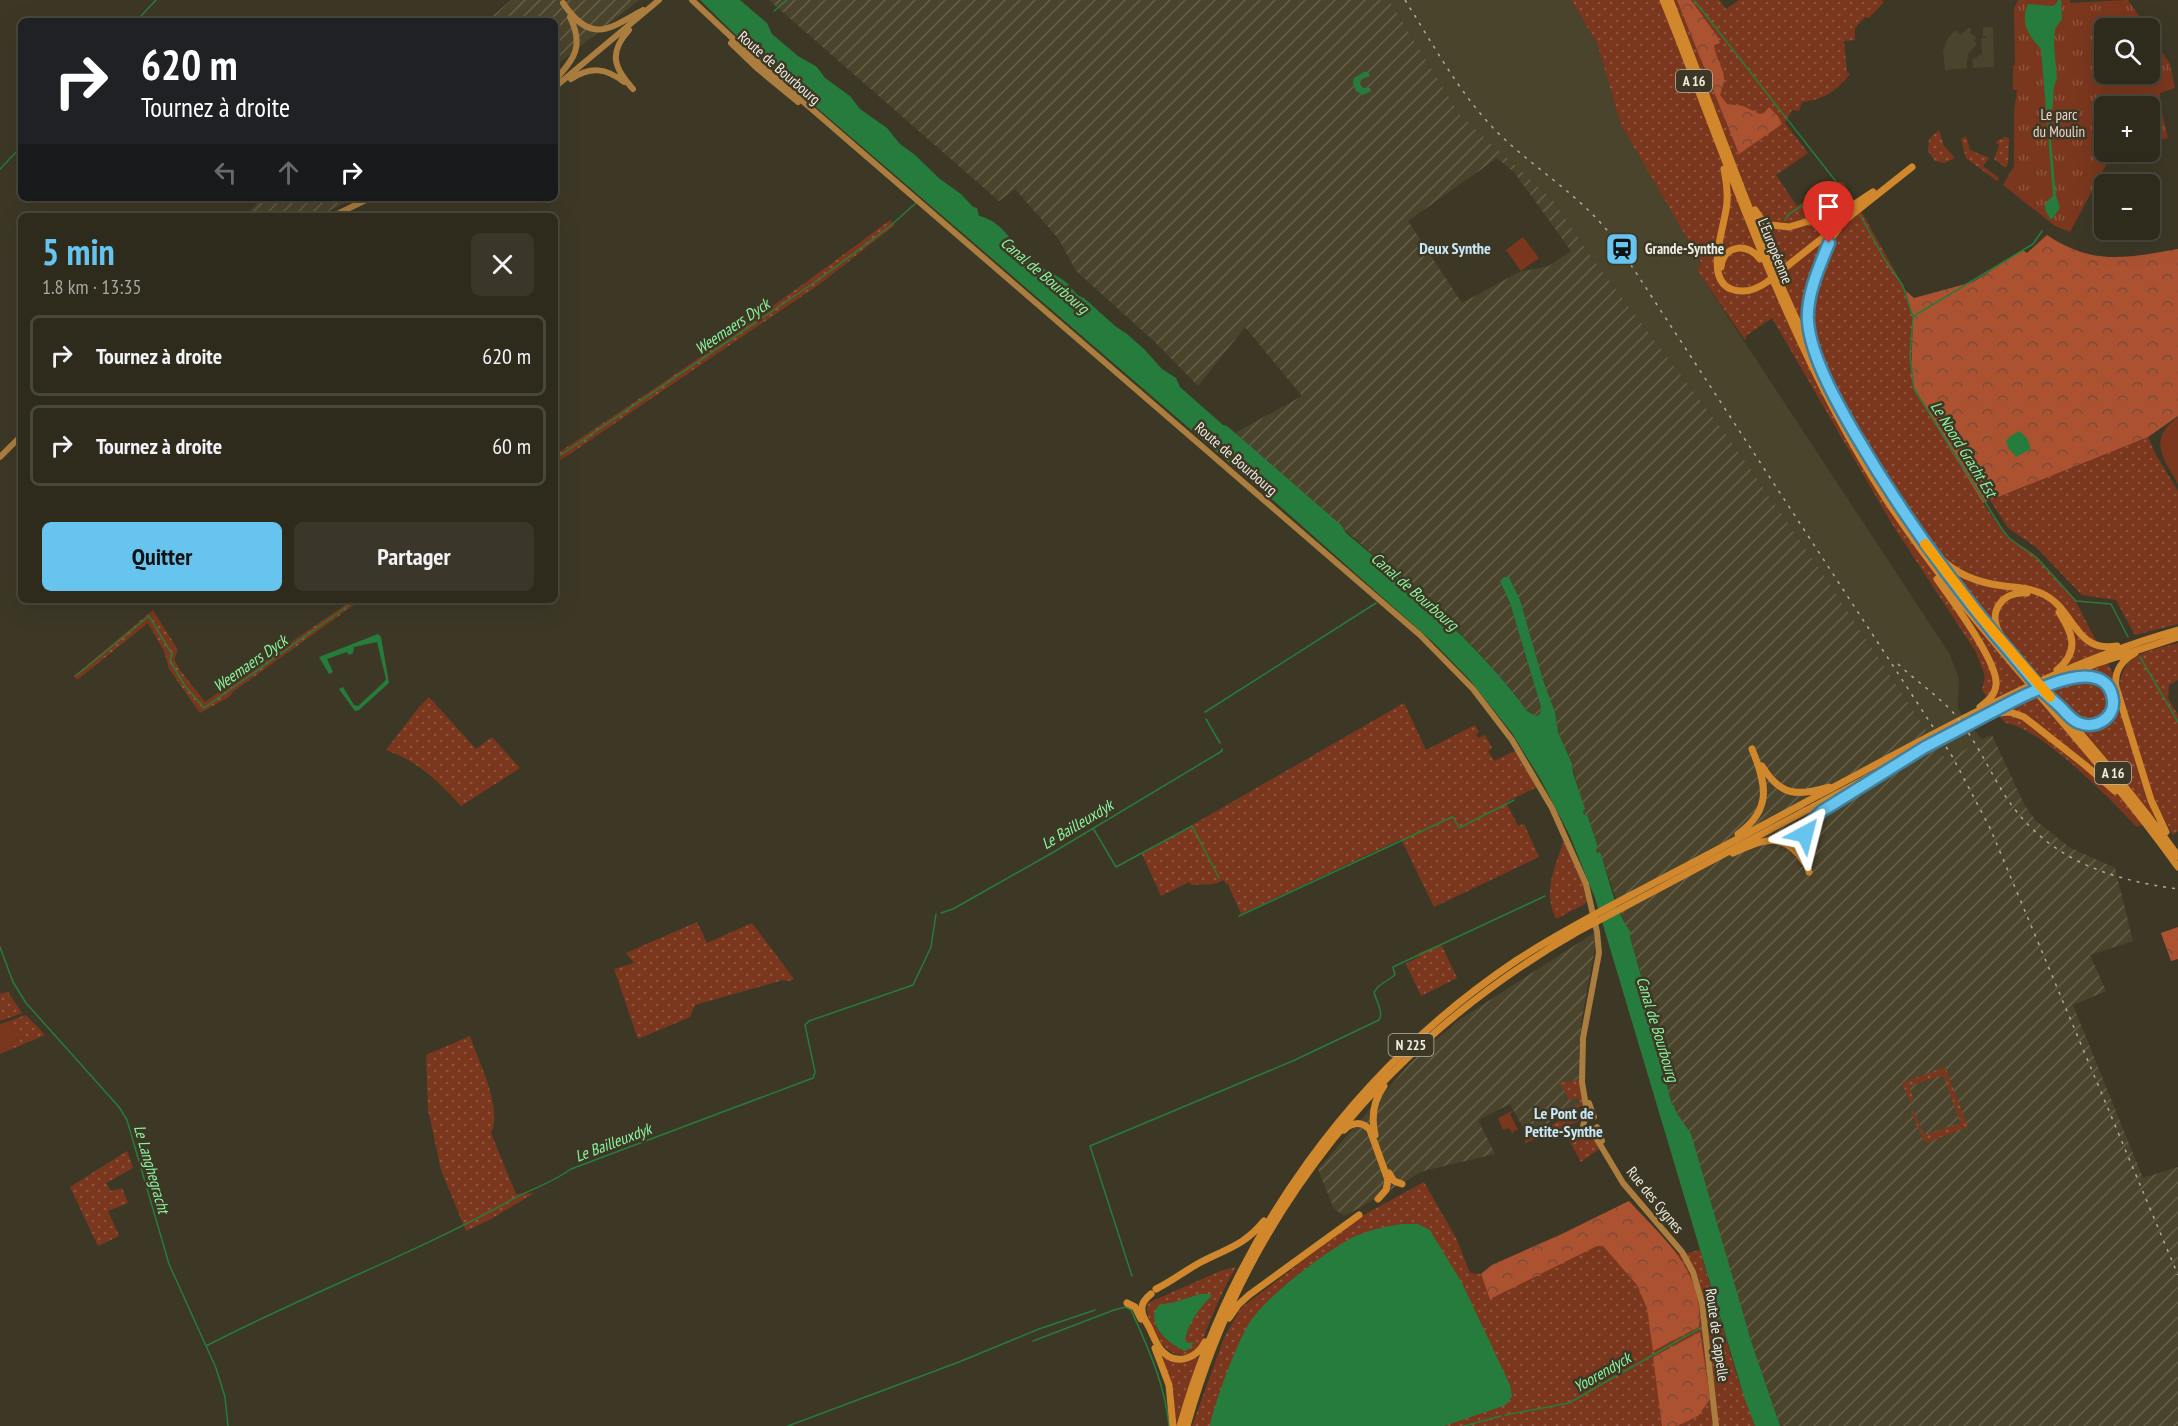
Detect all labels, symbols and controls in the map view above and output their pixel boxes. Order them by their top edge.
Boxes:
map controls [2094,18,2160,240]
button: search [2094,18,2160,84]
street label: Route de Bourbourg [734,27,824,109]
text: 620 m [141,37,238,92]
icon: right [42,42,120,120]
road number: A 16 [1676,70,1712,92]
text: Tournez à droite [141,90,290,124]
button: + [2094,96,2160,162]
park label: Le parc du Moulin [2033,105,2085,141]
icon: left [209,156,242,189]
icon: ahead [272,156,305,189]
icon: right [335,156,368,189]
button: − [2094,174,2160,240]
pin [1803,181,1854,243]
icon: arrive [1812,190,1845,223]
street label: L'Européenne [1754,215,1797,286]
text: 5 min [42,228,115,275]
station icon: Grande-Synthe [1604,231,1640,267]
water label: Canal de Bourbourg [997,232,1094,318]
button: close [471,233,534,296]
district label: Deux Synthe [1419,238,1491,258]
place label: Grande-Synthe [1645,239,1724,258]
text: 1.8 km · 13:35 [42,274,141,300]
water label: Weemaers Dyck [691,293,775,358]
icon: right [45,339,78,372]
text: Tournez à droite [96,342,222,370]
text: 620 m [482,342,531,370]
water label: Le Noord Gracht Est [1927,398,2002,502]
street label: Route de Bourbourg [1191,418,1281,500]
icon: right [45,429,78,462]
text: Tournez à droite [96,432,222,460]
text: 60 m [492,432,531,460]
button: Quitter [42,522,282,591]
button: Partager [294,522,534,591]
water label: Canal de Bourbourg [1367,548,1463,635]
water label: Weemaers Dyck [209,629,292,696]
road number: A 16 [2095,762,2131,784]
water label: Le Bailleuxdyk [1038,794,1118,853]
position arrow [1773,802,1837,866]
water label: Canal de Bourbourg [1633,974,1684,1085]
road number: N 225 [1388,1034,1434,1056]
district label: Le Pont de Petite-Synthe [1525,1103,1603,1141]
water label: Le Bailleuxdyk [572,1118,656,1166]
water label: Le Langhegracht [130,1122,175,1217]
street label: Rue des Cygnes [1623,1162,1688,1237]
street label: Route de Cappelle [1702,1287,1733,1383]
water label: Yoorendyck [1570,1347,1636,1396]

